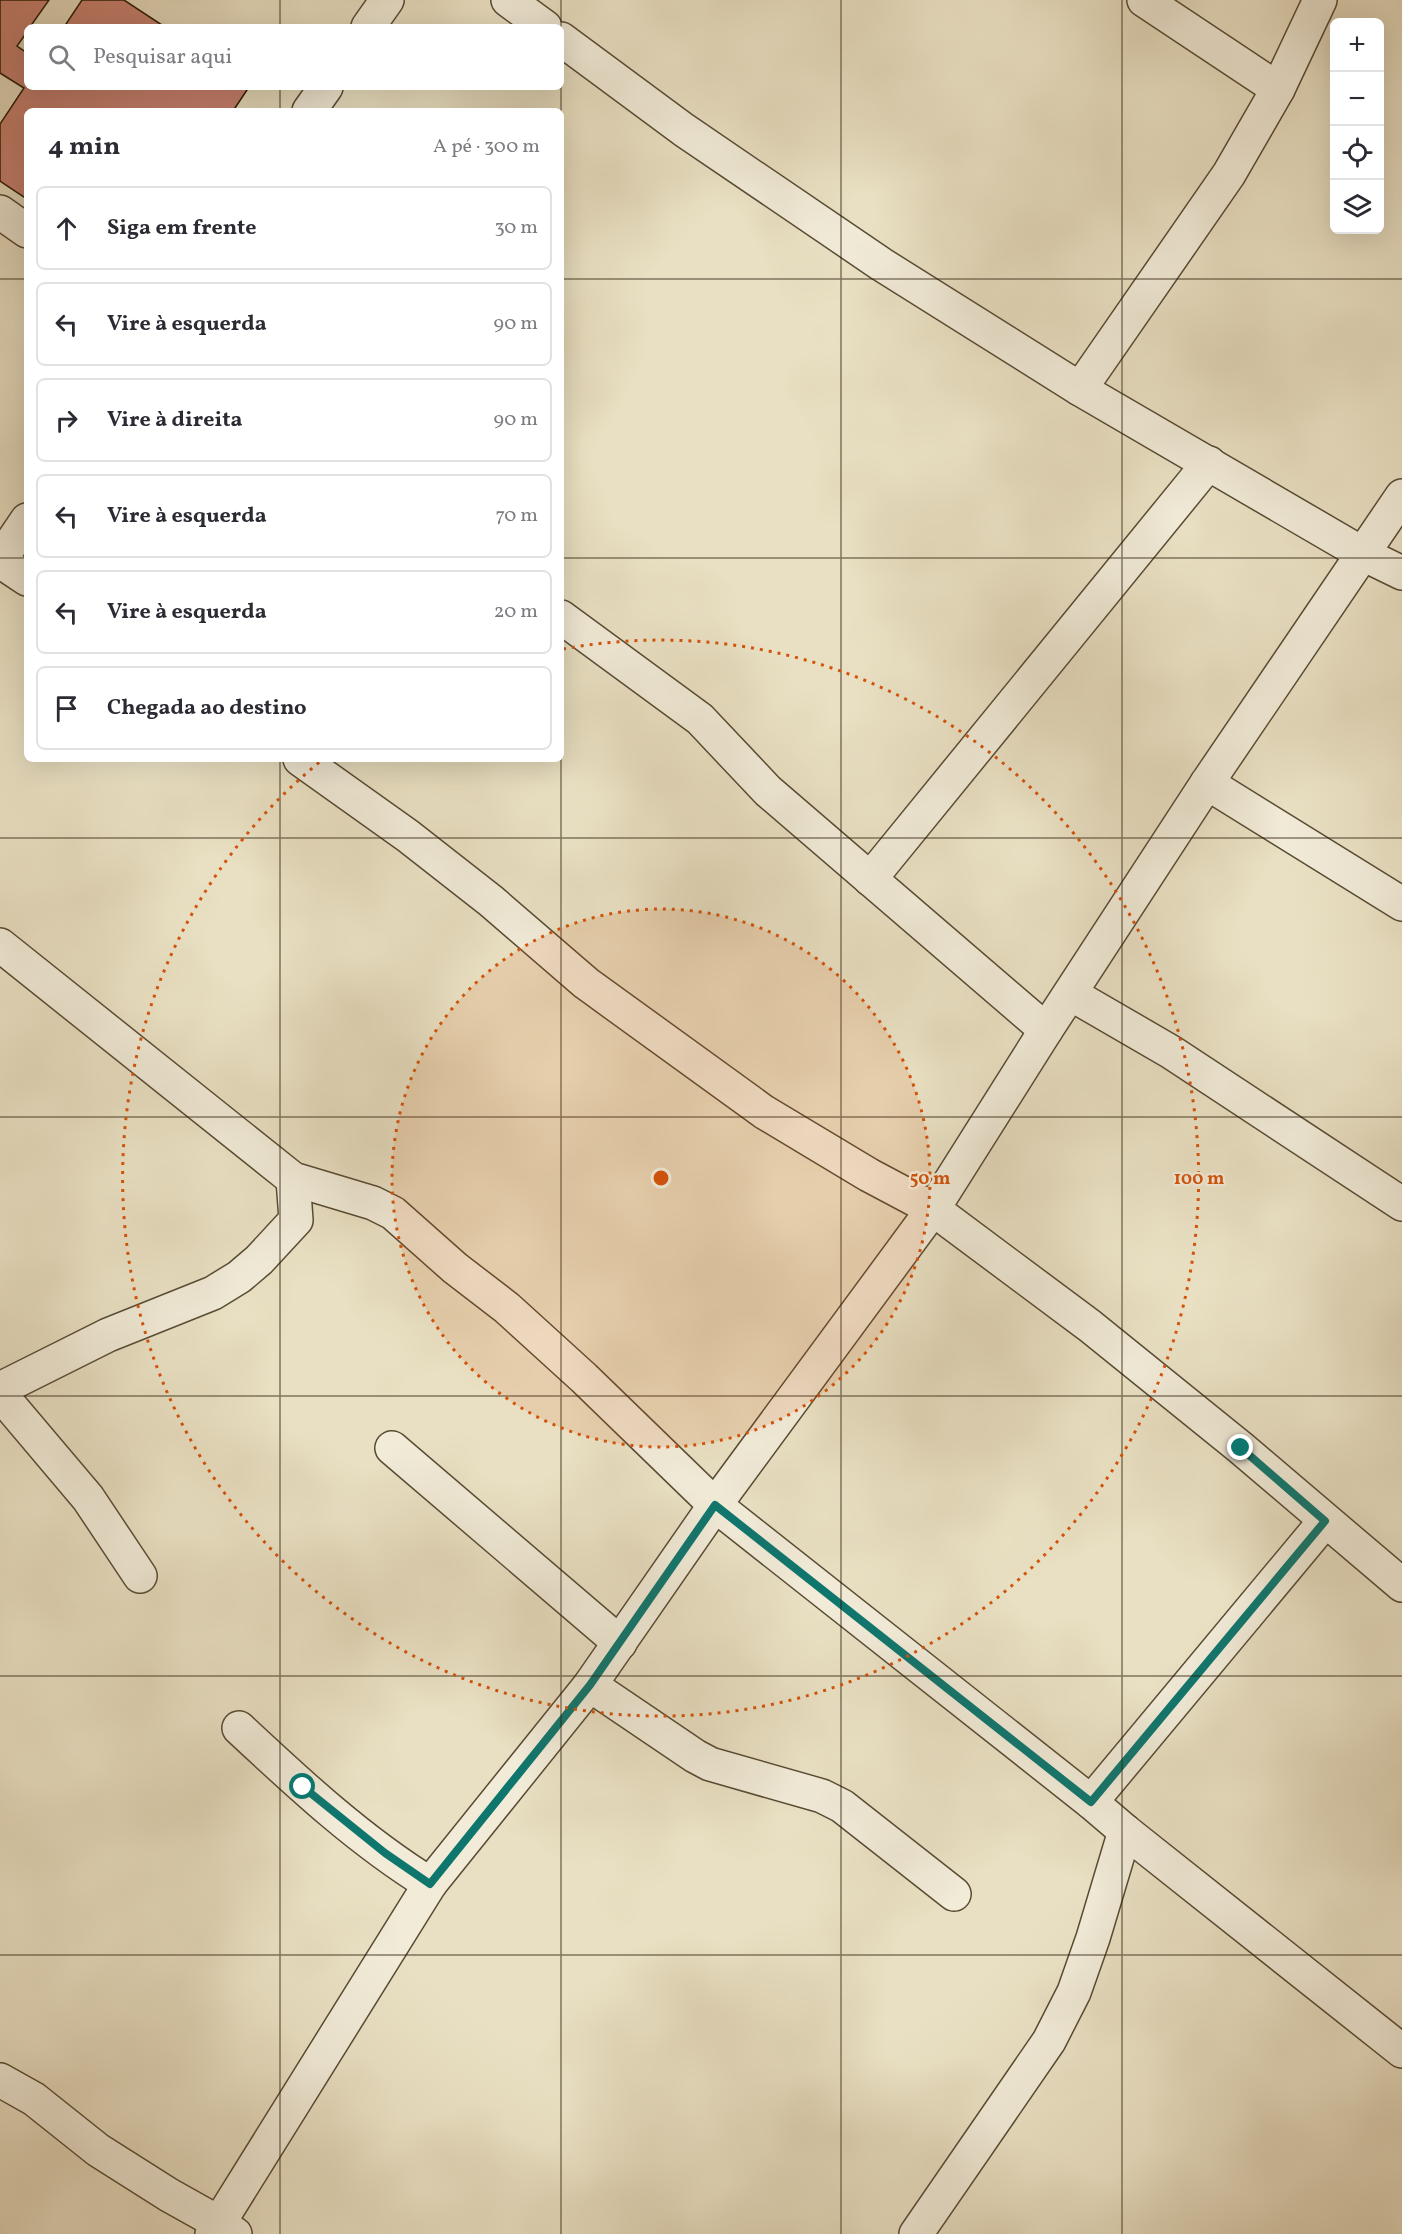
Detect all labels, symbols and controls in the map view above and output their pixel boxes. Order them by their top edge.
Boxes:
map controls [1330,18,1384,234]
button: + [1330,18,1384,72]
search box [24,24,564,90]
icon: search [45,41,78,74]
text: Pesquisar aqui [93,42,232,73]
button: − [1330,72,1384,126]
button: locate [1330,126,1384,180]
text: 4 min [48,129,120,165]
text: A pé · 300 m [433,133,540,161]
button: layers [1330,180,1384,234]
icon: ahead [50,212,83,245]
text: Siga em frente [107,213,257,244]
text: 30 m [494,214,538,242]
icon: left [50,308,83,341]
text: Vire à esquerda [107,309,267,340]
text: 90 m [494,310,538,338]
icon: right [50,404,83,437]
text: Vire à direita [107,405,243,436]
text: 90 m [494,406,538,434]
icon: left [50,500,83,533]
text: Vire à esquerda [107,501,267,532]
text: 70 m [495,502,538,530]
icon: left [50,596,83,629]
text: Vire à esquerda [107,597,267,628]
text: 20 m [494,598,538,626]
icon: arrive [50,692,83,725]
text: Chegada ao destino [107,693,307,724]
text: 50 m [910,1167,950,1192]
text: 100 m [1174,1167,1224,1192]
centre of rings [651,1168,671,1188]
route end [1227,1434,1253,1460]
route start [289,1773,315,1799]

